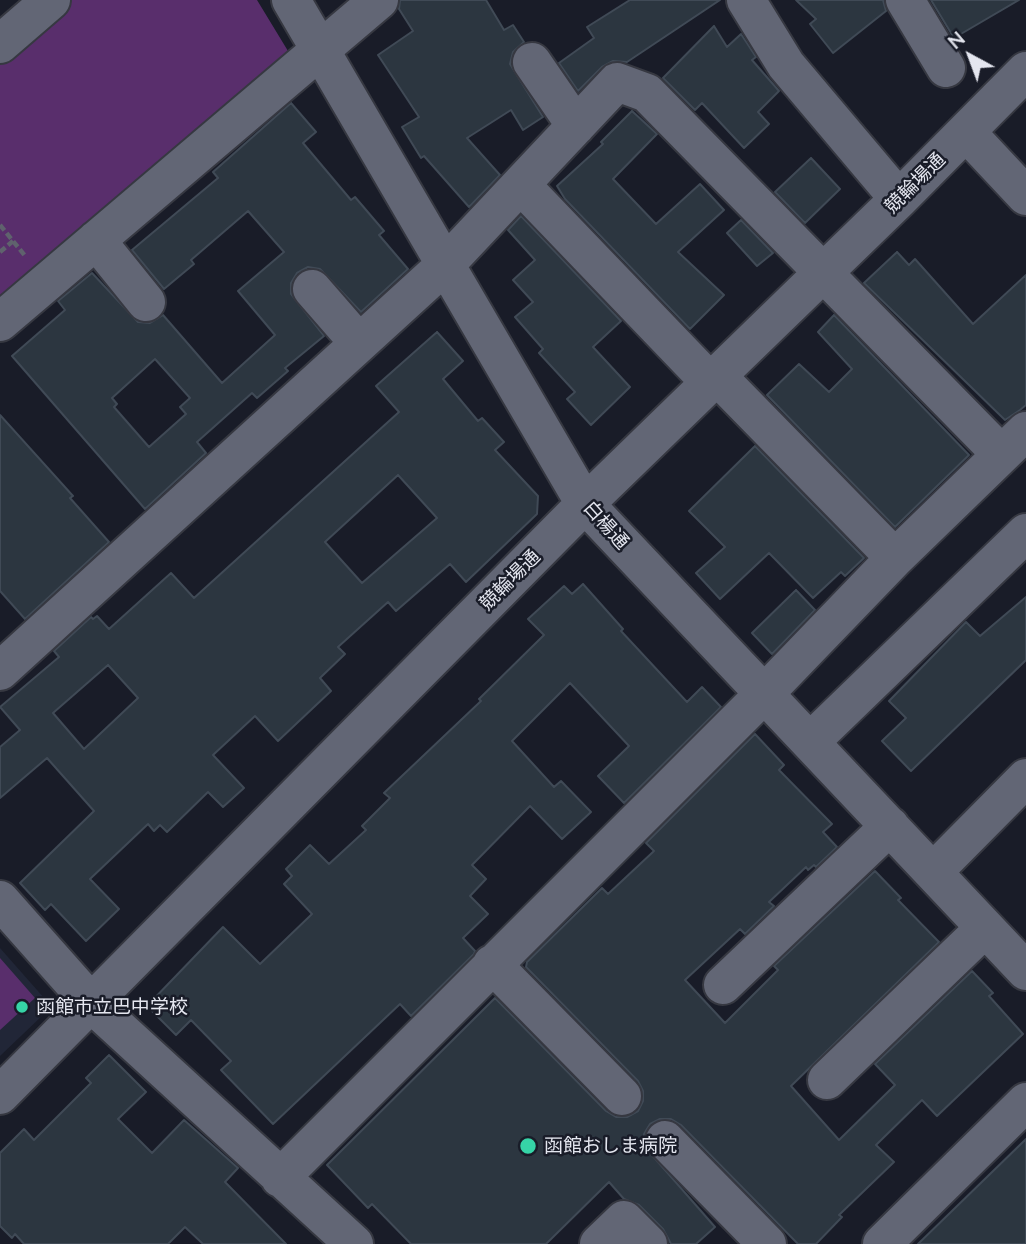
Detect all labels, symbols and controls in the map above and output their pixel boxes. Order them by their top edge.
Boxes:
north arrow [935,21,1005,91]
text: N [943,26,969,53]
street label: 競輪場通 [880,148,950,218]
street label: 白楊通 [578,496,634,554]
street label: 競輪場通 [475,545,545,615]
place label: 函館市立巴中学校 [36,996,188,1018]
marker: 函館市立巴中学校 [14,999,30,1015]
place label: 函館おしま病院 [544,1135,677,1157]
marker: 函館おしま病院 [518,1136,538,1156]

